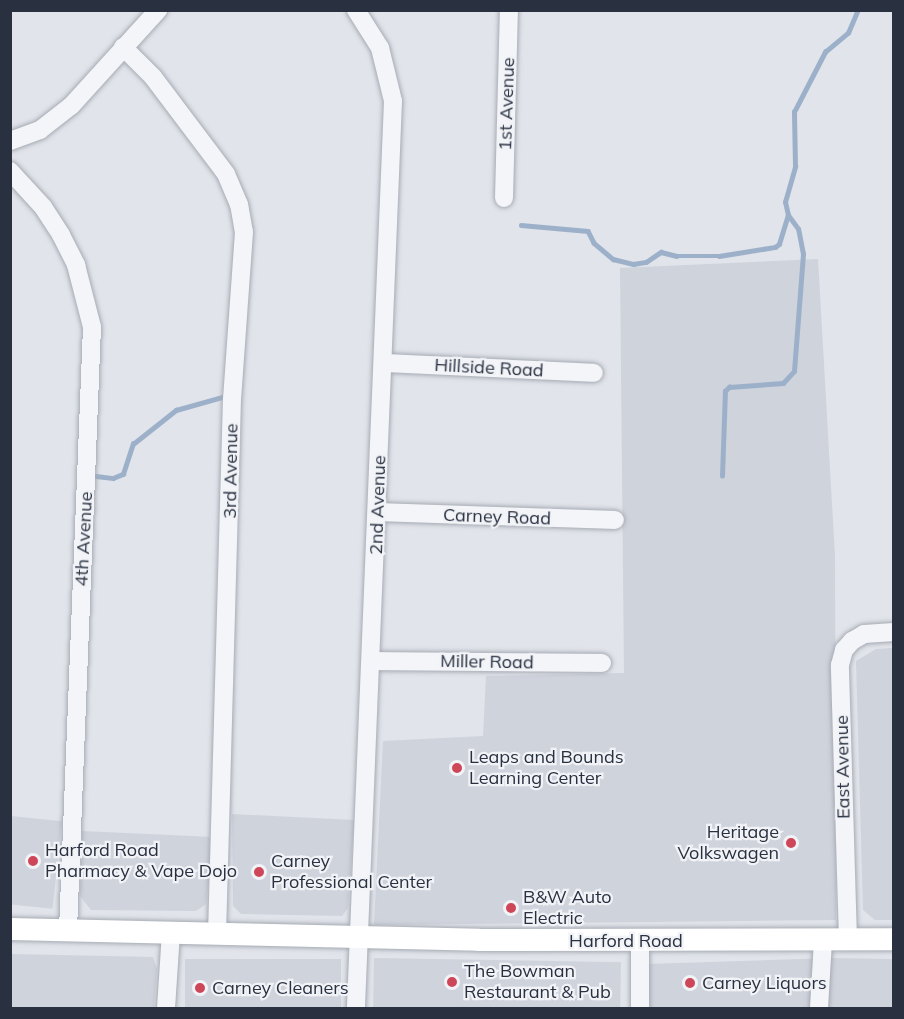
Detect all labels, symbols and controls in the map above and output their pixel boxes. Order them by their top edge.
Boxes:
street label: 1st Avenue [495,57,519,151]
street label: Hillside Road [434,354,544,382]
street label: 3rd Avenue [219,423,243,519]
street label: 2nd Avenue [365,455,391,555]
street label: 4th Avenue [71,491,97,587]
street label: Carney Road [443,504,551,530]
street label: Miller Road [440,650,534,674]
street label: East Avenue [831,715,855,819]
place label: Leaps and Bounds Learning Center [469,747,624,789]
marker: Leaps and Bounds Learning Center [450,761,464,775]
place label: Heritage Volkswagen [678,822,779,864]
marker: Heritage Volkswagen [784,836,798,850]
place label: Harford Road Pharmacy & Vape Dojo [45,840,237,882]
place label: Carney Professional Center [271,851,432,894]
marker: Harford Road Pharmacy & Vape Dojo [26,854,40,868]
marker: Carney Professional Center [252,865,266,879]
place label: B&W Auto Electric [523,887,612,930]
marker: B&W Auto Electric [504,901,518,915]
street label: Harford Road [569,930,683,952]
place label: The Bowman Restaurant & Pub [464,961,611,1004]
place label: Carney Liquors [702,972,827,994]
marker: The Bowman Restaurant & Pub [445,975,459,989]
marker: Carney Liquors [683,976,697,990]
place label: Carney Cleaners [212,977,349,999]
marker: Carney Cleaners [193,981,207,995]

